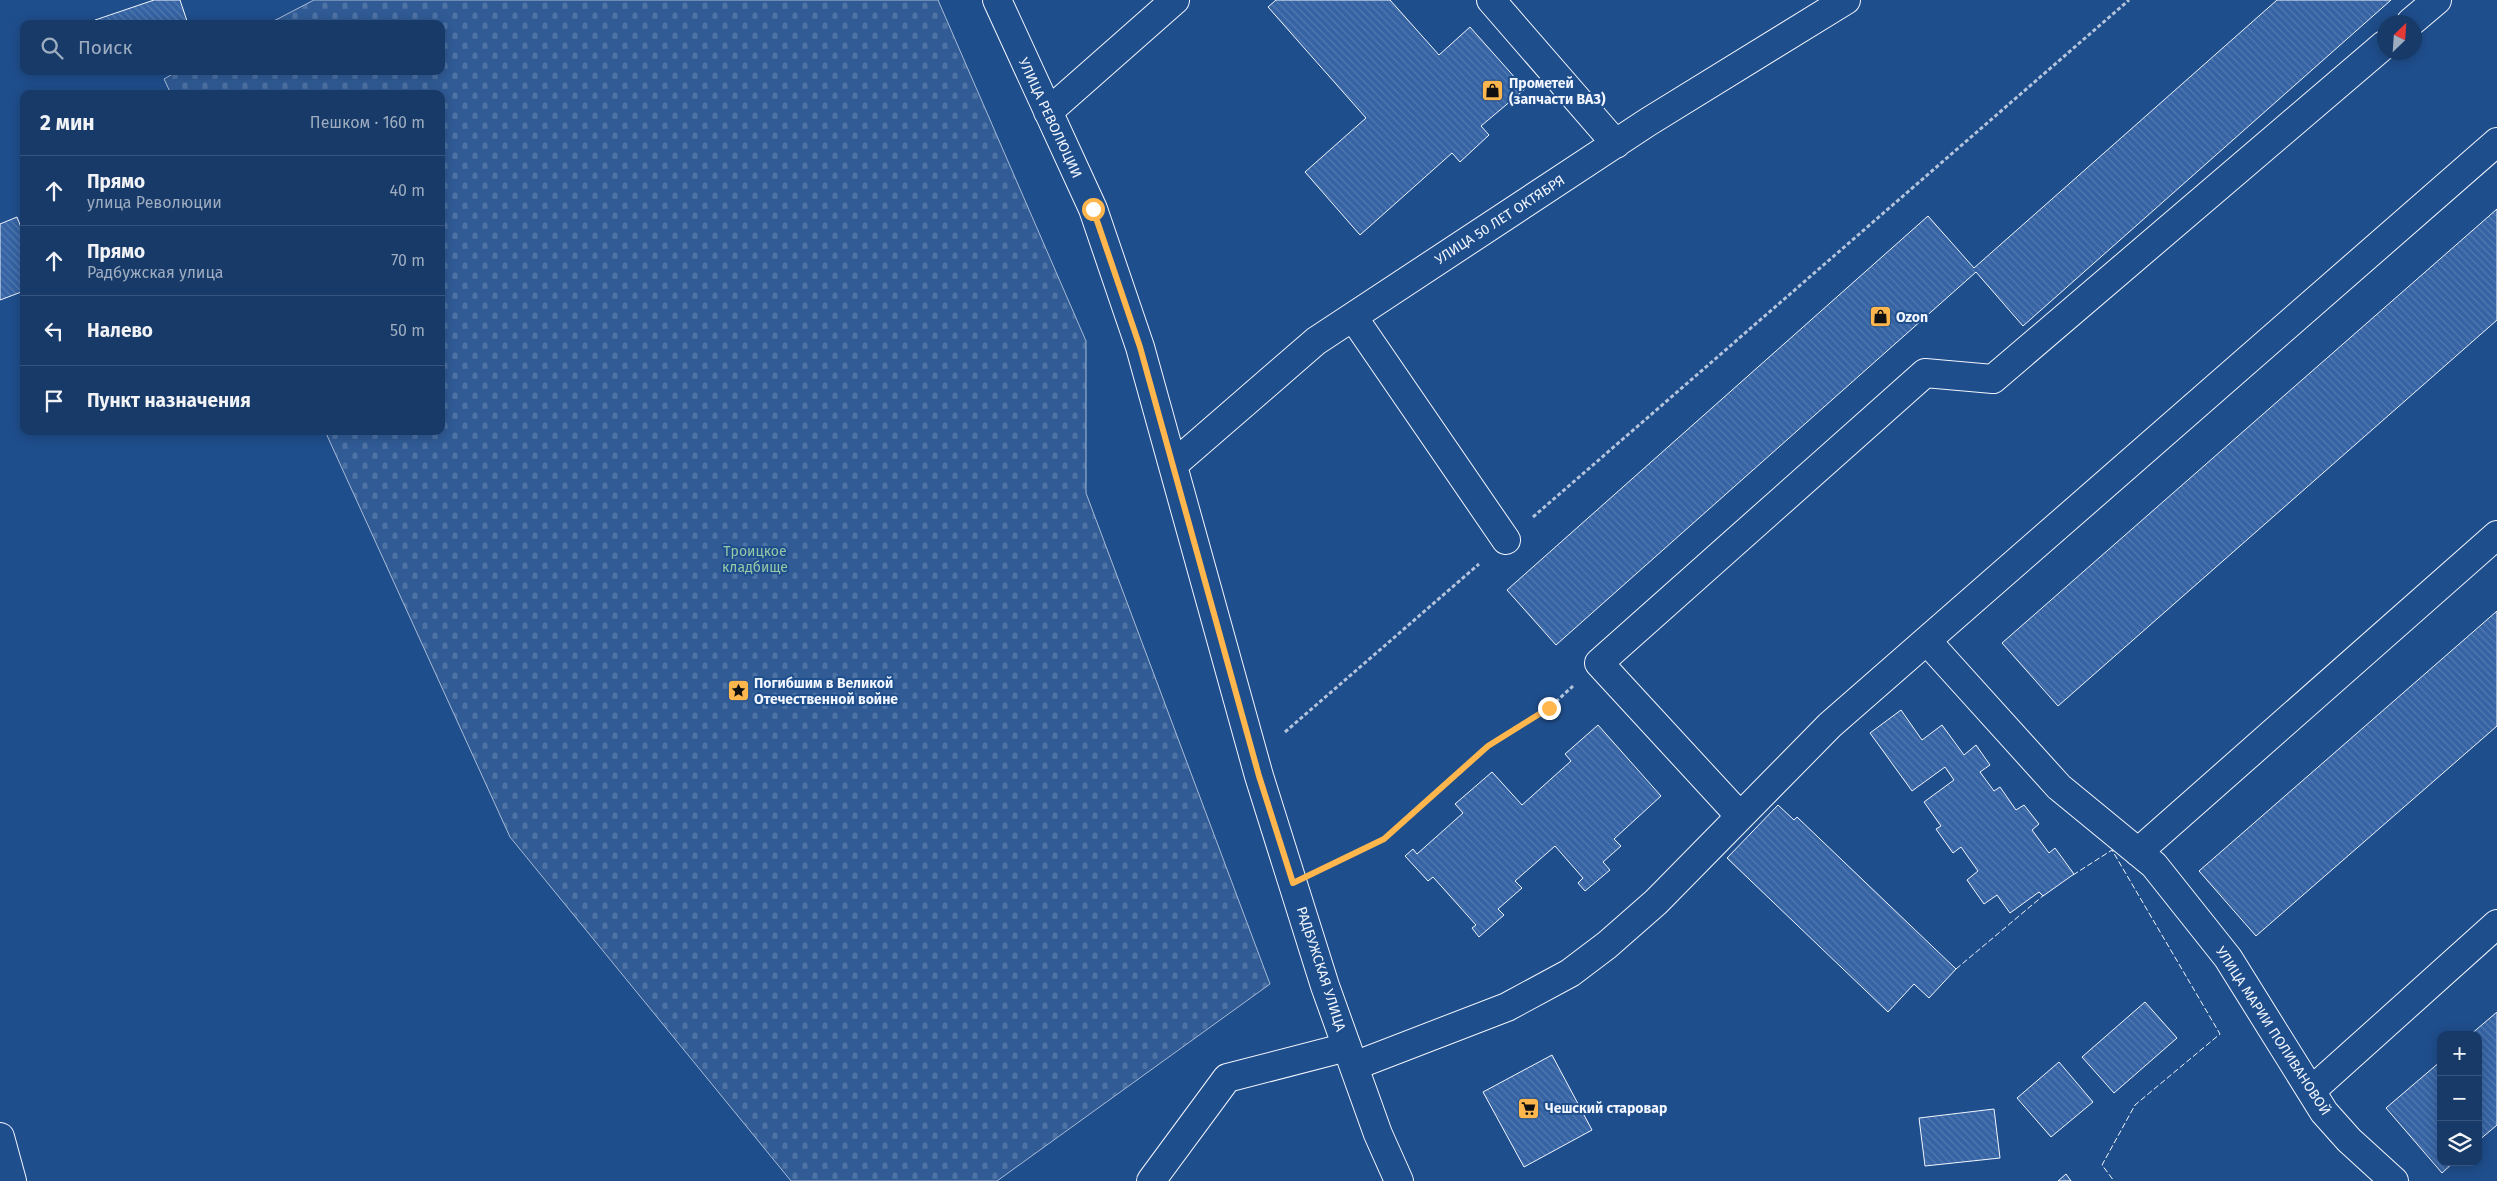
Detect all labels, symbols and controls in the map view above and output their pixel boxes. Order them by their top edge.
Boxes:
north arrow [2377,15,2422,60]
search box [20,20,445,75]
icon: search [38,34,66,62]
text: Поиск [78,36,132,59]
street label: УЛИЦА РЕВОЛЮЦИИ [1015,55,1085,181]
place label: Прометей (запчасти ВАЗ) [1509,75,1606,108]
shop icon: Прометей (запчасти ВАЗ) [1481,79,1505,103]
text: 2 мин [40,110,95,136]
text: Пешком · 160 m [310,113,425,132]
text: Прямо [87,170,145,193]
street label: УЛИЦА 50 ЛЕТ ОКТЯБРЯ [1432,172,1568,268]
icon: ahead [40,177,68,205]
text: 40 m [390,181,425,200]
text: улица Революции [87,193,222,212]
route start [1082,198,1105,221]
text: Прямо [87,240,145,263]
icon: ahead [40,247,68,275]
text: 70 m [391,251,425,270]
text: Радбужская улица [87,263,224,282]
shop icon: Ozon [1868,305,1892,329]
place label: Ozon [1896,309,1928,326]
icon: left [40,317,68,345]
text: Налево [87,319,153,342]
text: 50 m [390,321,425,340]
icon: arrive [40,387,68,415]
text: Пункт назначения [87,389,251,412]
park label: Троицкое кладбище [722,543,788,576]
place label: Погибшим в Великой Отечественной войне [754,675,898,708]
place icon: Погибшим в Великой Отечественной войне [726,679,750,703]
route end [1538,697,1561,720]
street label: РАДБУЖСКАЯ УЛИЦА [1293,904,1349,1034]
street label: УЛИЦА МАРИИ ПОЛИВАНОВОЙ [2212,943,2334,1119]
map controls [2437,1031,2482,1166]
button: + [2437,1031,2482,1076]
button: − [2437,1076,2482,1121]
supermarket icon: Чешский старовар [1517,1096,1541,1120]
place label: Чешский старовар [1545,1100,1667,1117]
button: layers [2437,1121,2482,1166]

